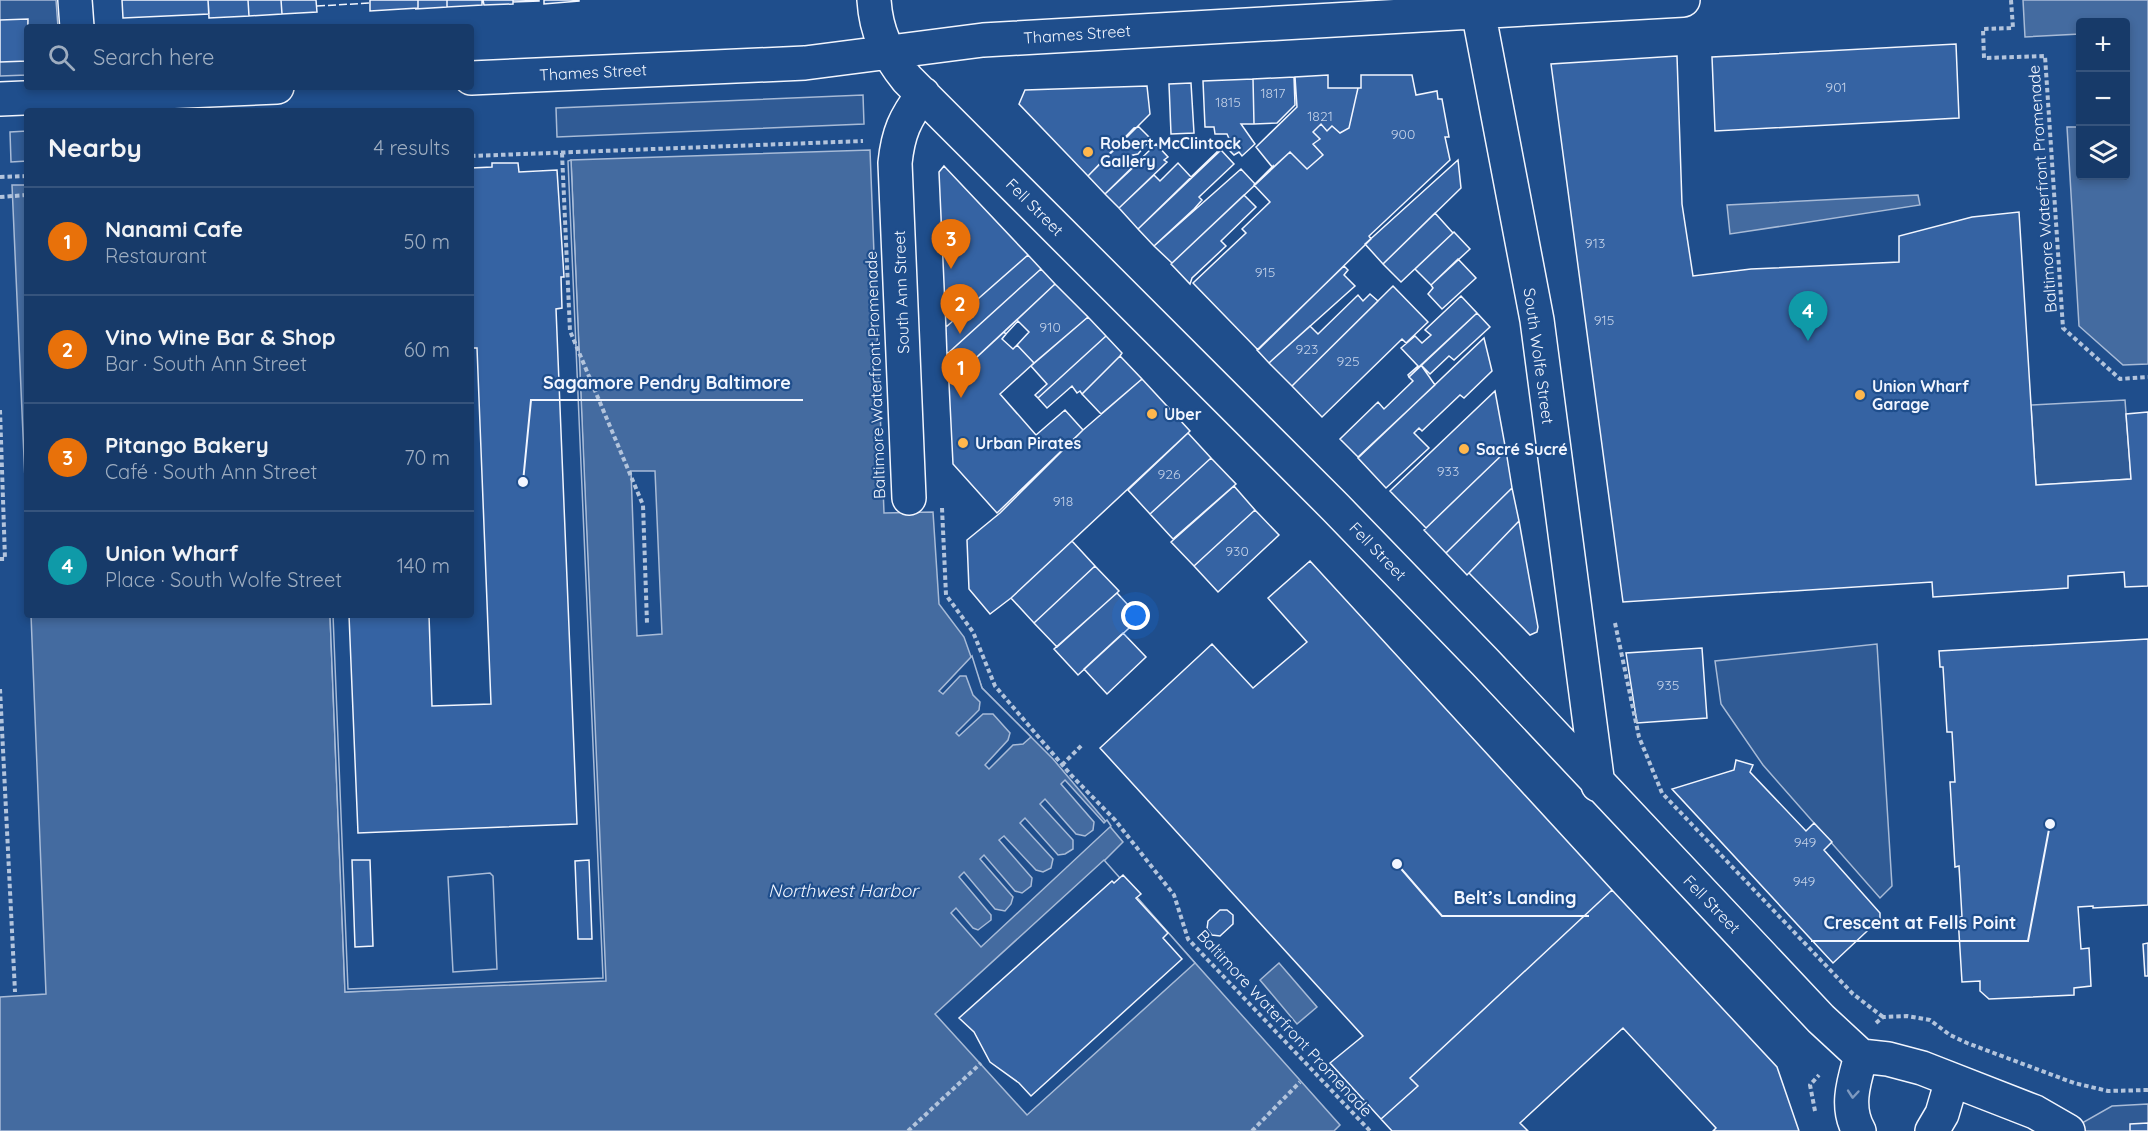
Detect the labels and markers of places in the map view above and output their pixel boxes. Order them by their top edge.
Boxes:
place label: Robert McClintock Gallery [1100,133,1241,171]
marker: Robert McClintock Gallery [1081,145,1095,159]
pin: 3 [932,220,970,269]
pin: 2 [940,284,980,334]
pin: 4 [1788,292,1828,341]
pin: 1 [942,348,980,398]
callout: Sagamore Pendry Baltimore [531,364,803,400]
place label: Union Wharf Garage [1872,376,1969,414]
marker: Union Wharf Garage [1853,388,1867,402]
place label: Uber [1164,404,1202,424]
marker: Uber [1145,407,1159,421]
place label: Urban Pirates [975,433,1081,453]
marker: Urban Pirates [956,436,970,450]
place label: Sacré Sucré [1476,439,1568,459]
marker: Sacré Sucré [1457,442,1471,456]
callout: Belt’s Landing [1442,880,1589,916]
callout: Crescent at Fells Point [1811,905,2028,941]

